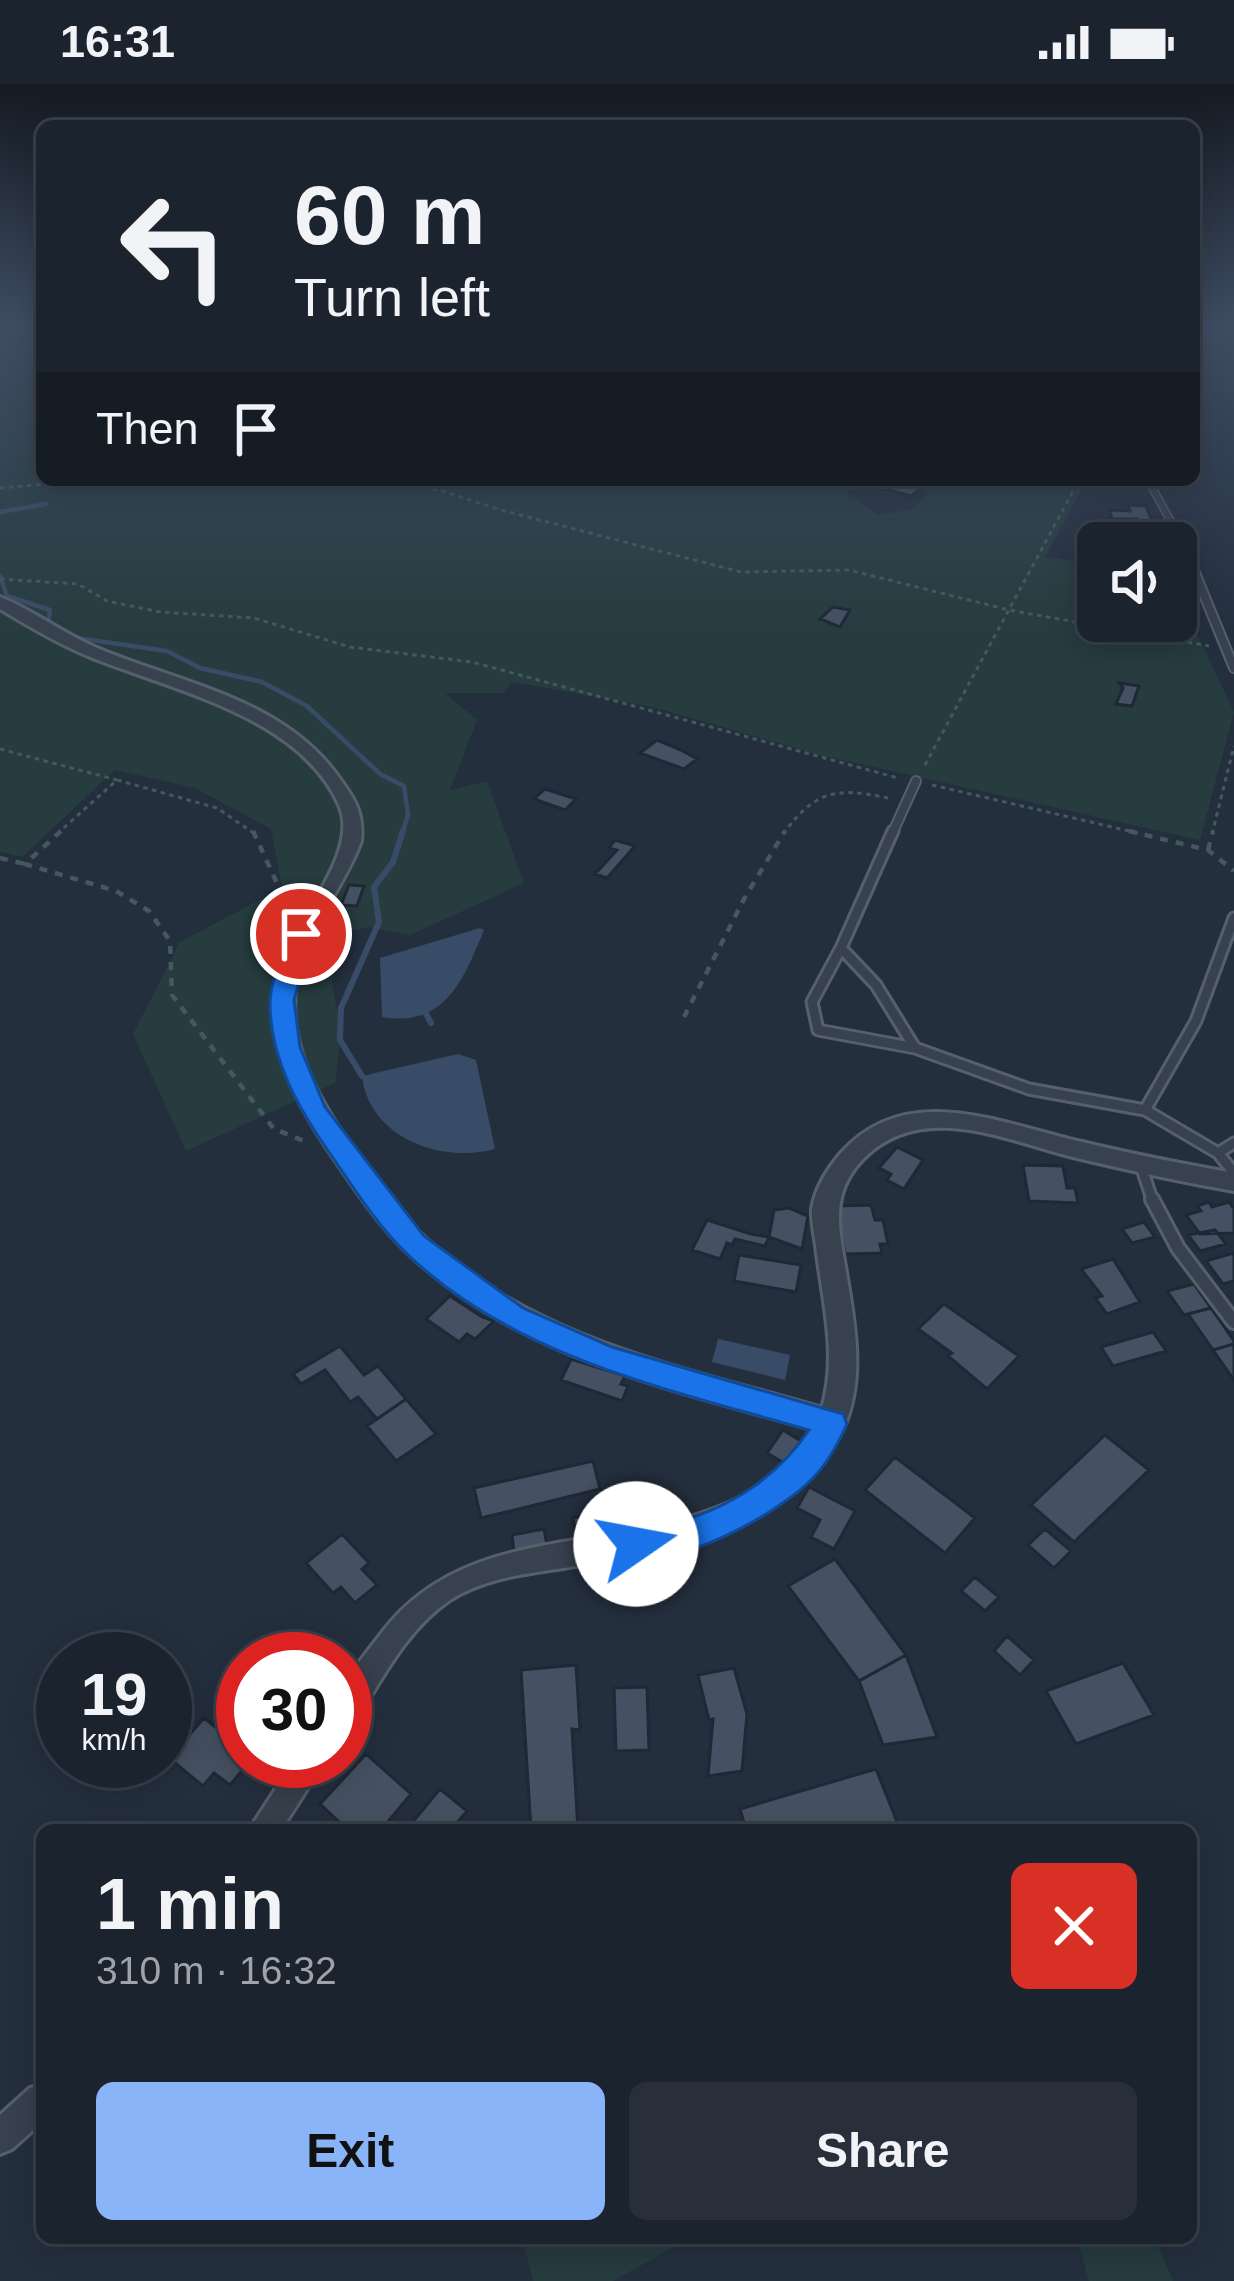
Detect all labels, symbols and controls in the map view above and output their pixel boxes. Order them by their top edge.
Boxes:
text: 16:31 [60,16,175,67]
icon: left [96,168,252,324]
text: 60 m [294,168,485,262]
text: Turn left [294,267,490,327]
icon: arrive [223,396,289,462]
text: Then [96,403,199,454]
map controls [1077,522,1197,642]
button: sound [1077,522,1197,642]
pin [250,883,352,985]
icon: arrive [268,901,334,967]
position arrow [573,1481,699,1607]
speed limit sign: 30 [216,1632,372,1788]
text: 19 [81,1661,147,1728]
text: km/h [81,1723,147,1756]
button: close [1011,1863,1137,1989]
text: 1 min [96,1864,284,1944]
text: 310 m · 16:32 [96,1949,337,1992]
button: Exit [96,2082,605,2220]
button: Share [629,2082,1137,2220]

